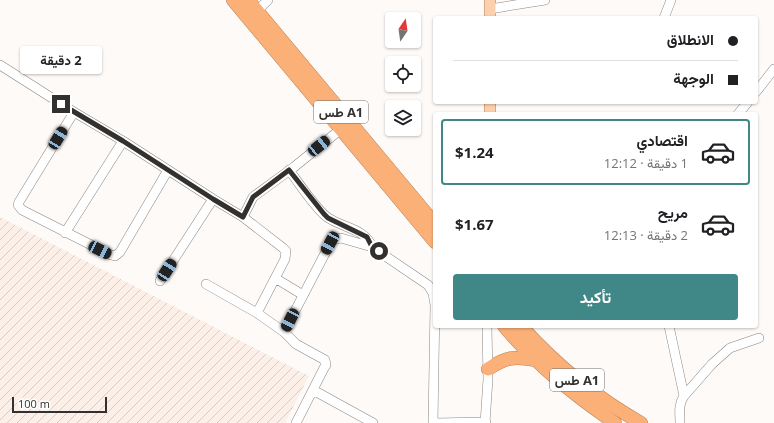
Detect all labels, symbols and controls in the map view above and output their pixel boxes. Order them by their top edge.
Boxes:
north arrow [385,12,421,48]
map controls [385,12,421,136]
text: الانطلاق [667,29,714,49]
callout: 2 دقيقة [20,46,102,74]
text: 2 دقيقة [40,51,82,69]
button: locate [385,56,421,92]
text: الوجهة [673,68,714,88]
route end [52,95,70,113]
button: layers [385,100,421,136]
road number: طس A1 [314,101,368,123]
car [47,125,69,151]
text: اقتصادي [636,130,688,150]
car [306,134,332,158]
icon: car [700,134,736,170]
text: $1.24 [455,142,494,162]
text: 1 دقيقة · 12:12 [604,154,688,172]
text: مريح [658,202,688,222]
icon: car [700,206,736,242]
text: $1.67 [455,214,494,234]
text: 2 دقيقة · 12:13 [604,226,688,244]
car [319,230,341,256]
car [87,239,113,261]
route start [370,242,388,260]
car [155,257,179,283]
button: تأكيد [453,274,738,320]
car [279,307,301,333]
road number: طس A1 [550,369,604,391]
scale bar [12,395,107,414]
text: 100 m [18,396,50,411]

